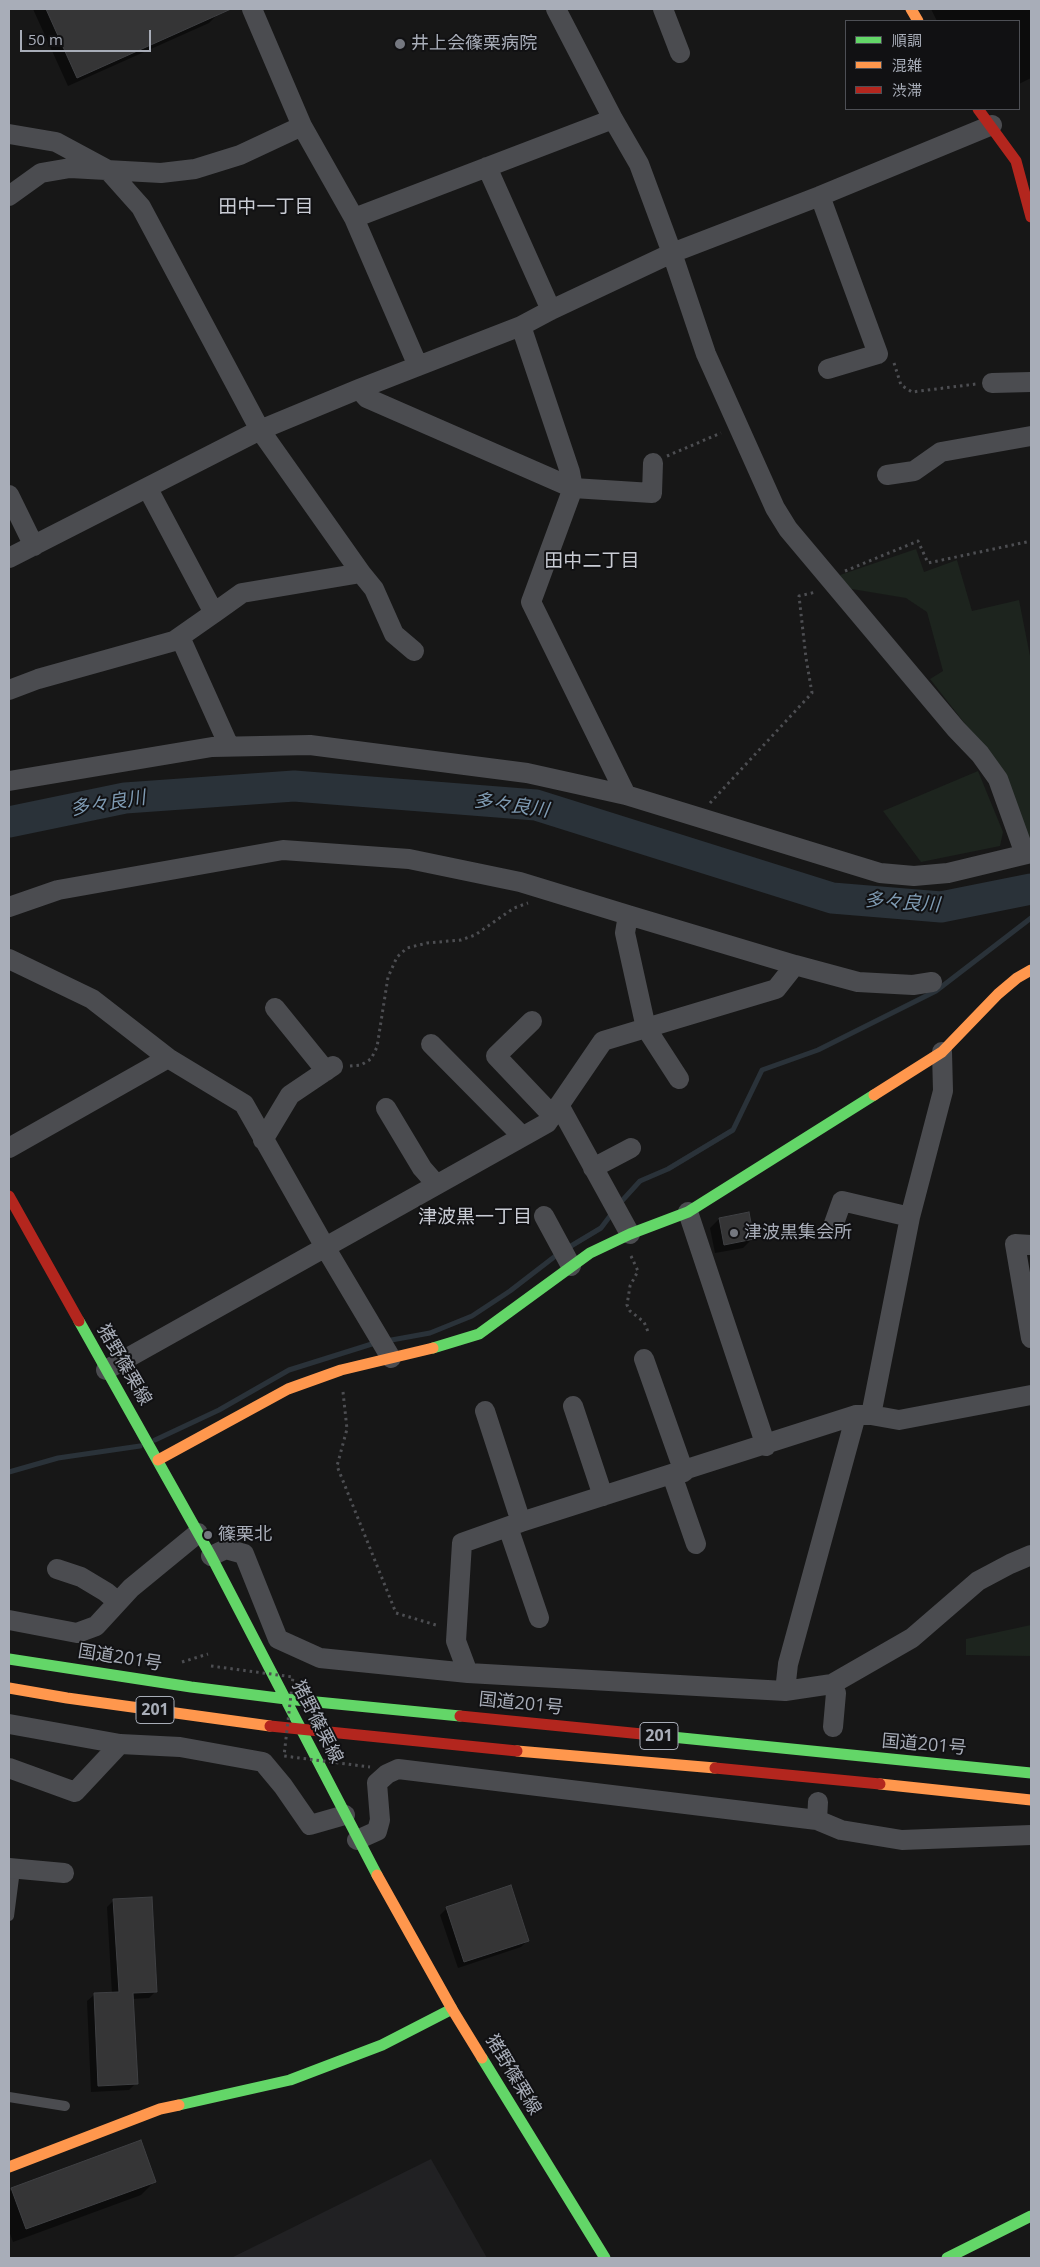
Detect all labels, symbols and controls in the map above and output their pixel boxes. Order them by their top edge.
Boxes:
scale bar [22,20,154,52]
legend [845,20,1020,110]
text: 50 m [28,29,63,49]
text: 順調 [892,30,922,50]
place label: 井上会篠栗病院 [411,33,537,55]
marker: 井上会篠栗病院 [393,37,407,51]
text: 混雑 [892,55,922,75]
text: 渋滞 [892,80,922,100]
district label: 田中一丁目 [219,197,313,219]
district label: 田中二丁目 [545,551,639,573]
water label: 多々良川 [69,787,147,821]
water label: 多々良川 [472,789,550,823]
water label: 多々良川 [863,889,941,917]
district label: 津波黒一丁目 [418,1207,532,1229]
place label: 津波黒集会所 [744,1222,852,1244]
marker: 津波黒集会所 [728,1227,740,1239]
street label: 猪野篠栗線 [92,1321,156,1409]
place label: 篠栗北 [218,1524,272,1546]
marker: 篠栗北 [202,1529,214,1541]
street label: 国道201号 [76,1641,164,1675]
street label: 猪野篠栗線 [287,1677,347,1767]
street label: 国道201号 [478,1689,564,1719]
road number: 201 [136,1696,174,1724]
road number: 201 [640,1722,678,1750]
street label: 国道201号 [881,1731,967,1759]
street label: 猪野篠栗線 [481,2031,545,2119]

